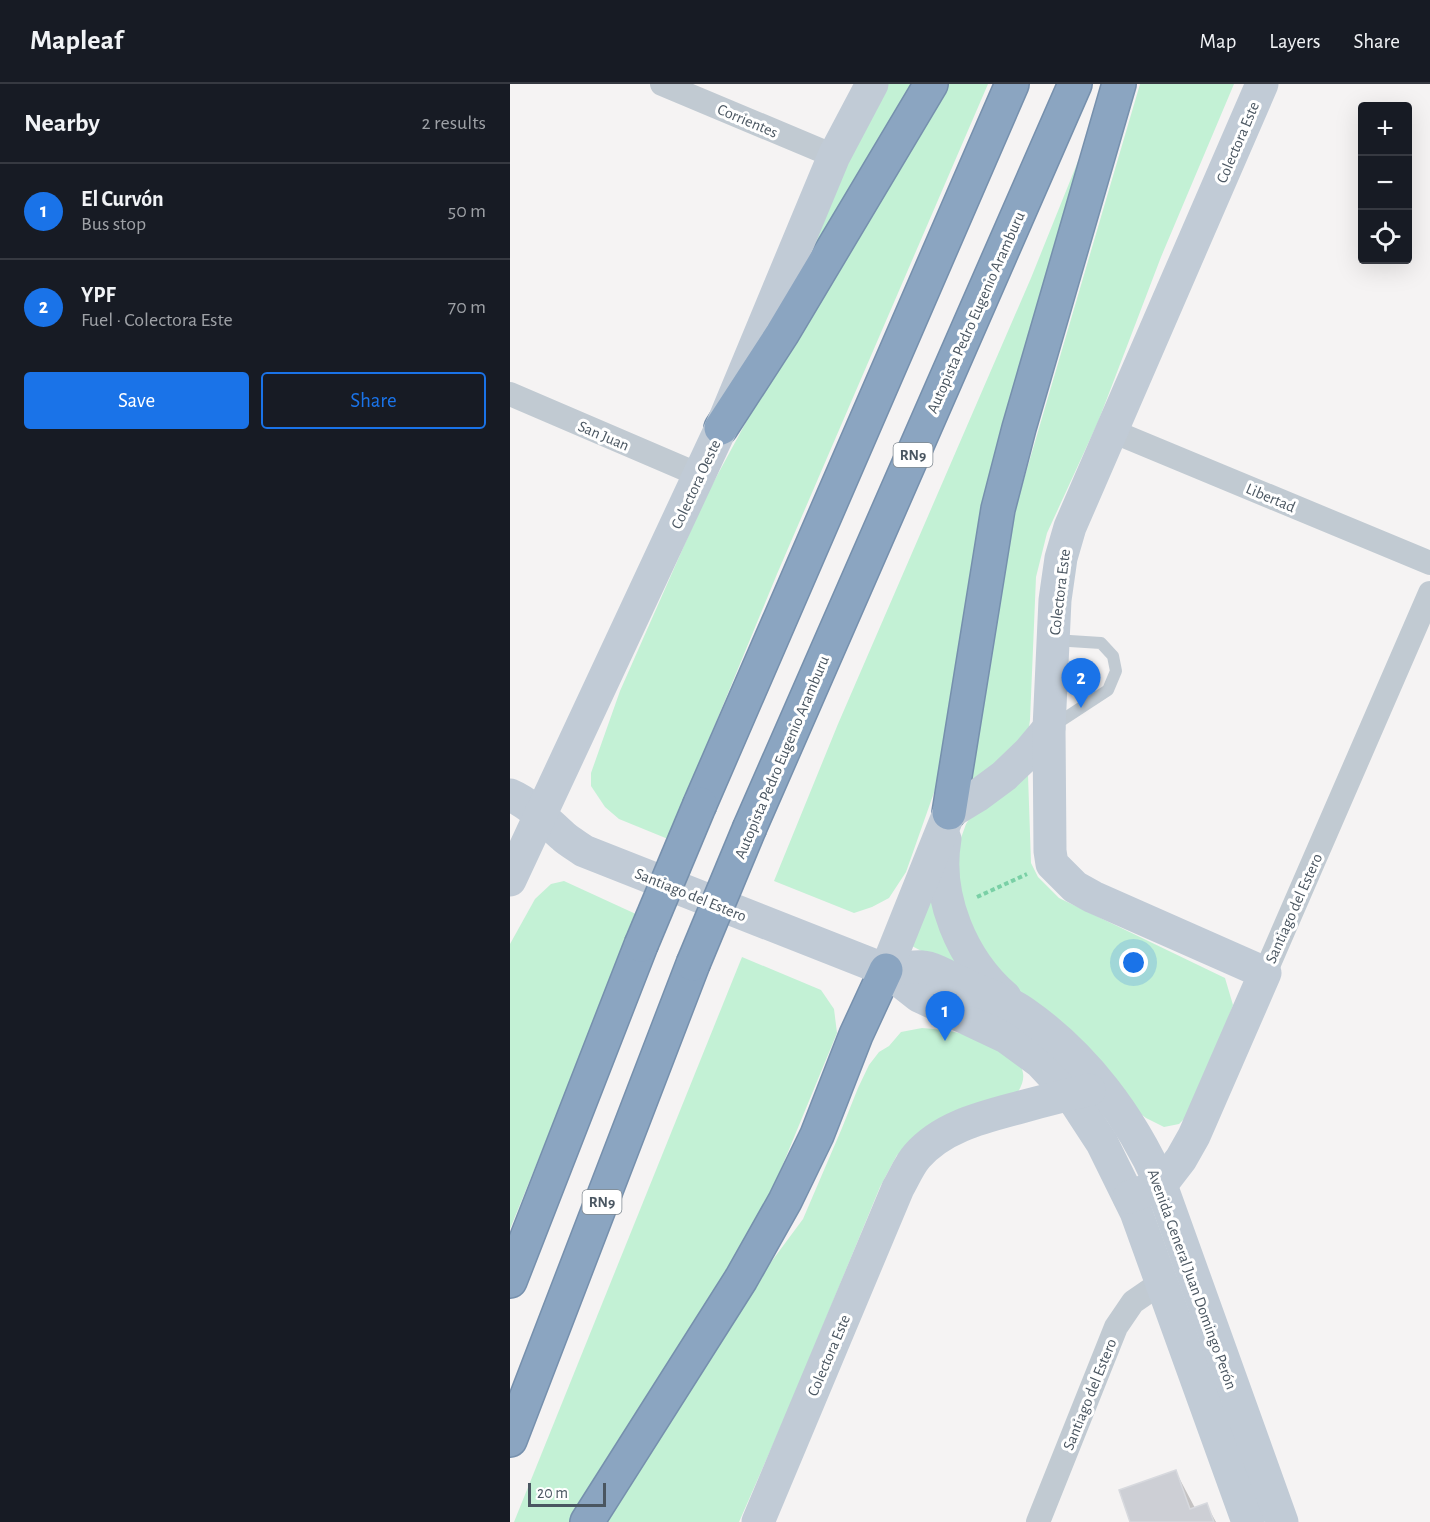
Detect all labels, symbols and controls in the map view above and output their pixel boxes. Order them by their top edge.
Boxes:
text: Mapleaf [30,27,123,55]
text: Map [1200,31,1236,52]
text: Layers [1269,31,1320,52]
text: Share [1353,31,1400,52]
street label: Colectora Este [1214,99,1262,185]
street label: Corrientes [715,101,780,141]
map controls [1358,102,1412,264]
button: + [1358,102,1412,156]
text: Nearby [24,110,100,136]
text: 2 results [422,113,486,133]
button: − [1358,156,1412,210]
text: El Curvón [81,188,164,210]
text: 1 [40,201,47,221]
text: 50 m [448,201,486,221]
street label: Autopista Pedro Eugenio Aramburu [924,209,1028,416]
button: locate [1358,210,1412,264]
text: Bus stop [81,214,146,234]
text: YPF [81,284,115,306]
text: 2 [39,297,48,317]
text: 70 m [448,297,486,317]
text: Fuel · Colectora Este [81,310,233,330]
button: Save [24,372,249,429]
button: Share [261,372,486,429]
street label: San Juan [576,418,632,454]
street label: Colectora Oeste [668,437,724,532]
road number: RN9 [894,443,932,467]
street label: Libertad [1244,480,1298,515]
street label: Colectora Este [1047,548,1073,636]
street label: Autopista Pedro Eugenio Aramburu [732,654,832,861]
pin: 2 [1062,658,1100,708]
street label: Santiago del Estero [1262,851,1325,966]
street label: Santiago del Estero [633,865,749,925]
your location [1119,948,1148,977]
pin: 1 [926,992,964,1041]
street label: Avenida General Juan Domingo Perón [1145,1167,1239,1392]
road number: RN9 [582,1190,622,1214]
street label: Colectora Este [805,1312,853,1398]
street label: Santiago del Estero [1060,1336,1120,1452]
scale bar [528,1480,606,1508]
text: 20 m [537,1485,568,1501]

